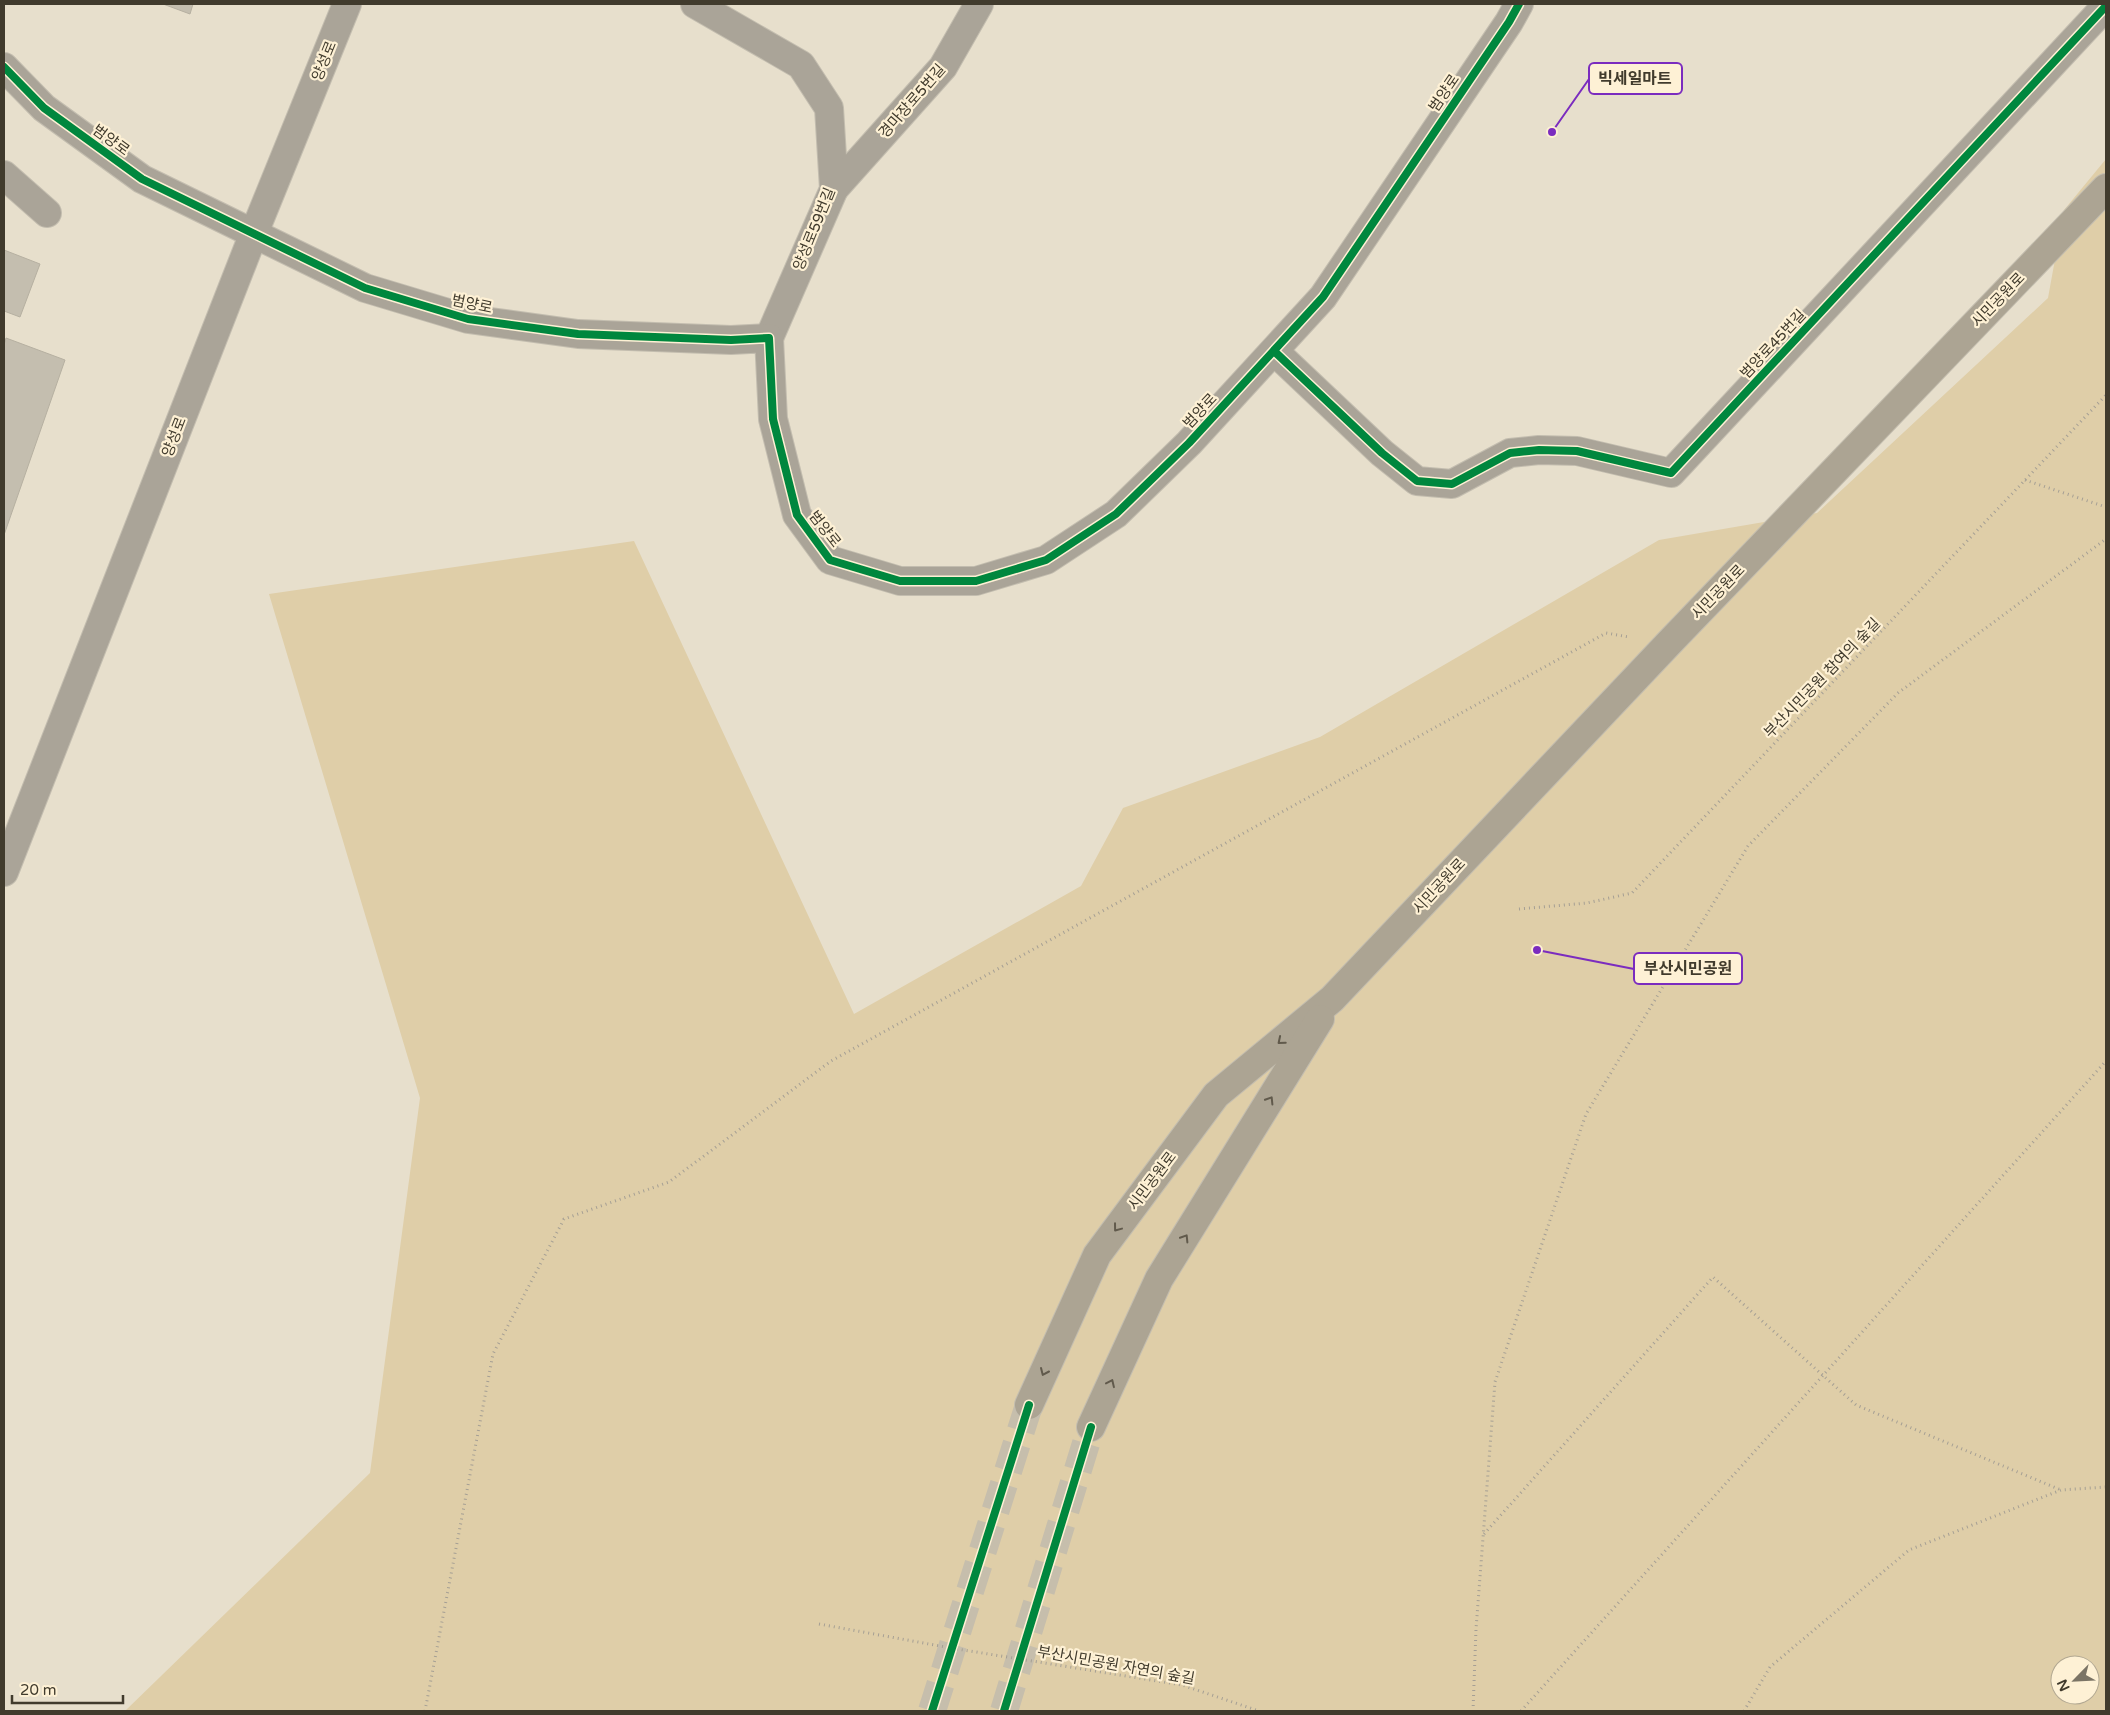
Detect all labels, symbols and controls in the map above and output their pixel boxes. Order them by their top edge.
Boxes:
street label: 양성로 [308,38,340,84]
street label: 경마장로5번길 [875,60,949,142]
callout: 빅세일마트 [1589,63,1682,94]
text: 빅세일마트 [1598,69,1672,89]
street label: 범양로 [1425,71,1463,115]
street label: 범양로 [89,121,133,159]
street label: 양성로59번길 [789,185,839,273]
street label: 시민공원로 [1968,269,2028,331]
street label: 범양로 [450,291,494,317]
street label: 범양로45번길 [1736,306,1810,382]
street label: 범양로 [1179,390,1221,432]
street label: 양성로 [158,414,190,460]
street label: 범양로 [805,507,845,551]
street label: 시민공원로 [1688,561,1748,623]
street label: 부산시민공원 참여의 숲길 [1760,614,1884,742]
street label: 시민공원로 [1409,855,1469,917]
callout: 부산시민공원 [1634,953,1742,984]
text: 부산시민공원 [1644,959,1732,979]
one-way arrow [1278,1036,1287,1044]
one-way arrow [1264,1096,1274,1105]
street label: 시민공원로 [1124,1148,1180,1214]
one-way arrow [1114,1222,1123,1232]
one-way arrow [1178,1234,1188,1243]
one-way arrow [1039,1367,1050,1376]
one-way arrow [1105,1379,1116,1388]
street label: 부산시민공원 자연의 숲길 [1036,1642,1196,1688]
north arrow [2050,1655,2100,1705]
scale bar [12,1672,124,1704]
text: N [2054,1676,2074,1694]
text: 20 m [20,1681,57,1699]

